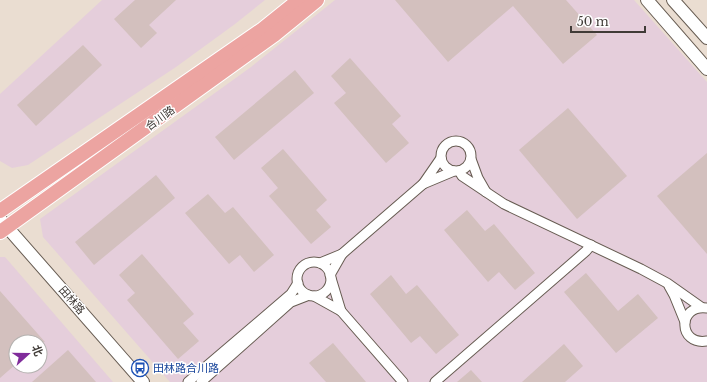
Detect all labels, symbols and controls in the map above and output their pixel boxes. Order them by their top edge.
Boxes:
scale bar [571,8,645,34]
text: 50 m [577,14,609,29]
street label: 合川路 [143,103,177,133]
street label: 田林路 [56,283,88,317]
north arrow [8,334,48,374]
text: 北 [29,343,46,358]
bus stop icon: 田林路合川路 [130,358,150,378]
place label: 田林路合川路 [153,361,219,375]

